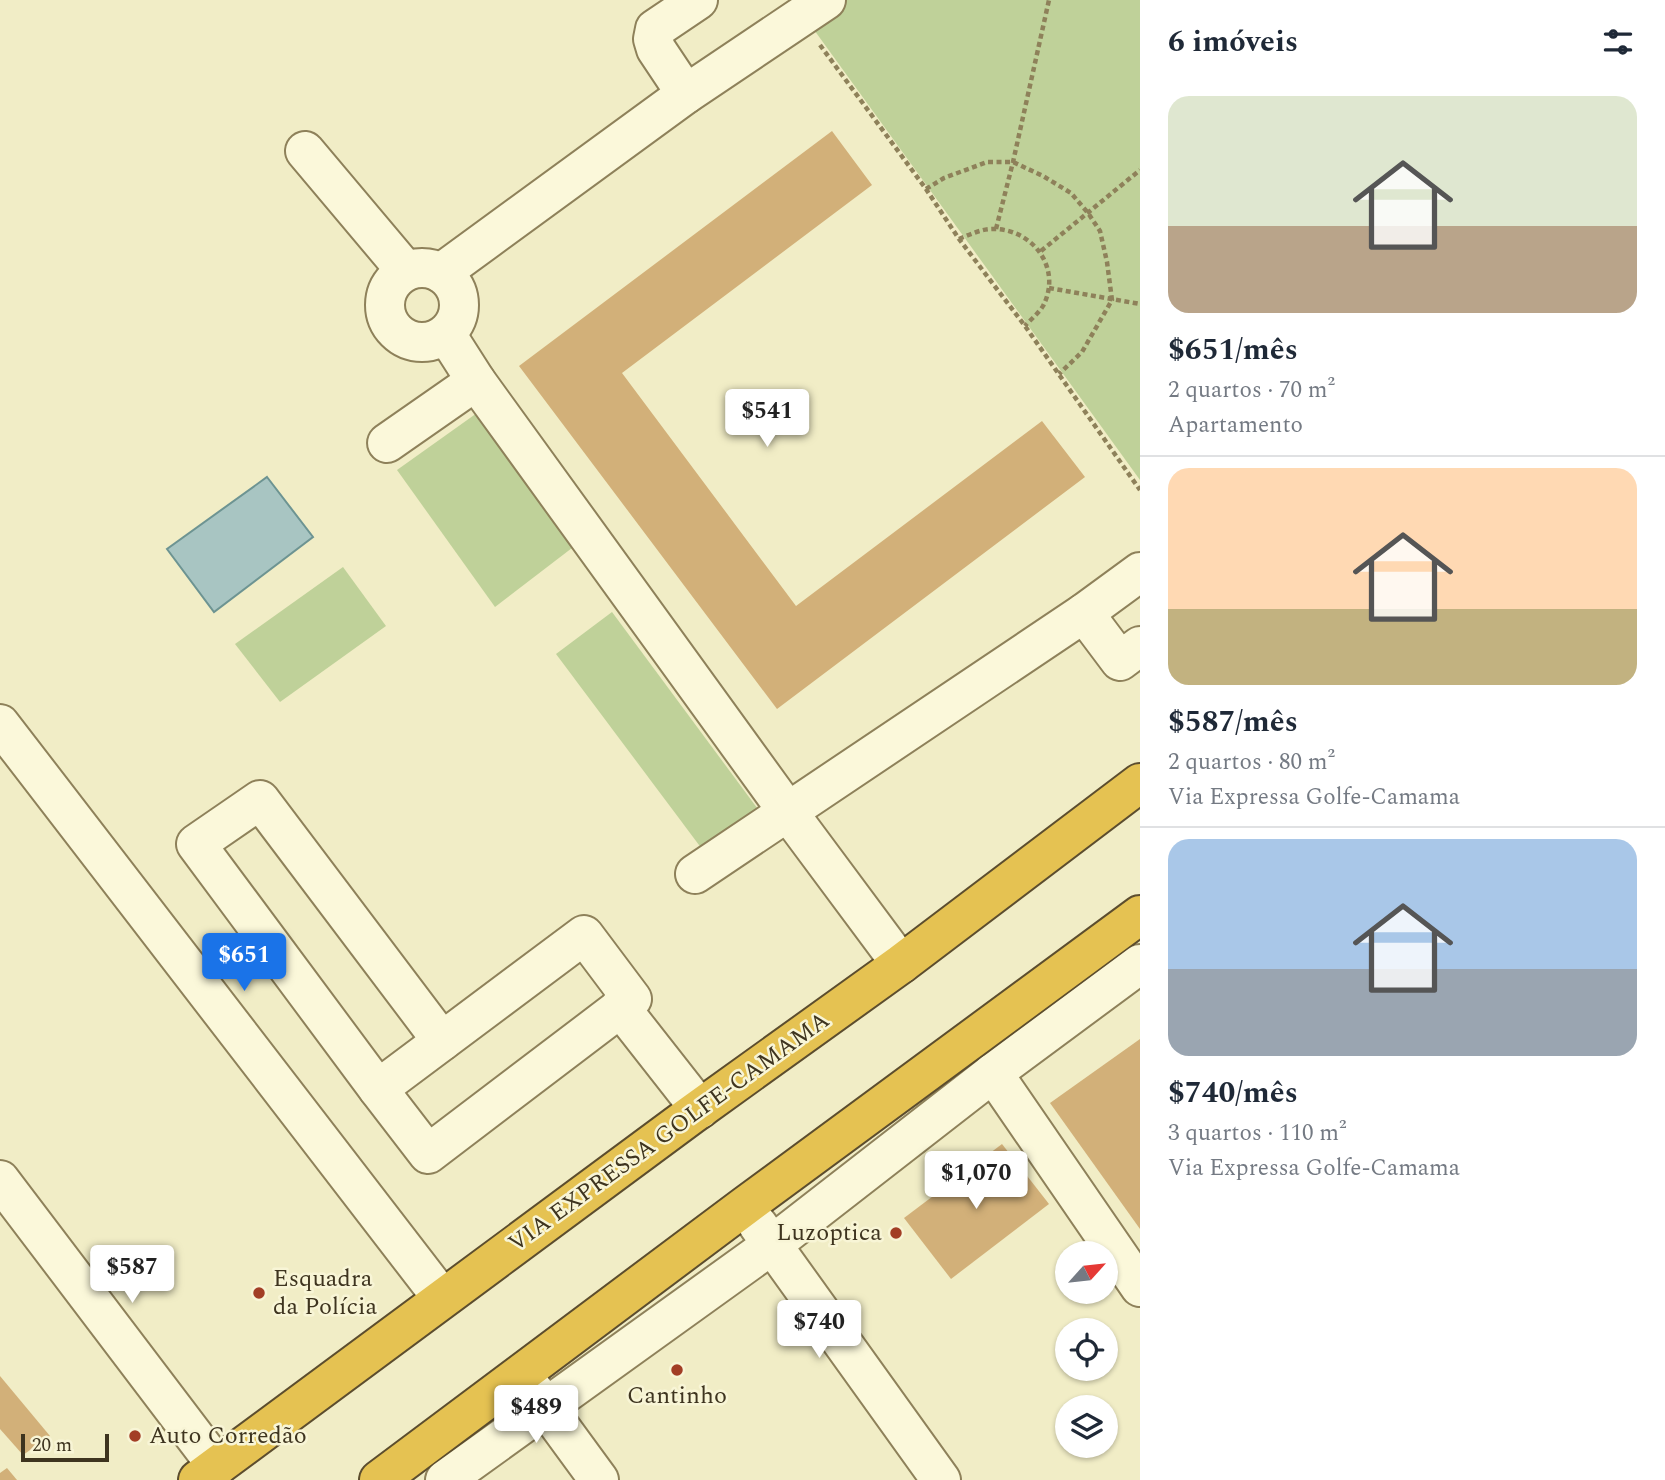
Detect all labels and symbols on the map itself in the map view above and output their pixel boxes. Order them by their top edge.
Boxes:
pin: $541 [726,390,808,449]
pin: $651 [203,934,285,993]
street label: VIA EXPRESSA GOLFE-CAMAMA [501,1003,837,1261]
pin: $1,070 [919,1152,1033,1211]
place label: Luzoptica [776,1215,882,1251]
marker: Luzoptica [888,1225,904,1241]
north arrow [1055,1241,1118,1304]
pin: $587 [91,1246,173,1305]
place label: Esquadra da Polícia [273,1261,378,1325]
marker: Esquadra da Polícia [251,1285,267,1301]
pin: $740 [778,1300,860,1360]
marker: Cantinho [669,1362,685,1378]
place label: Cantinho [627,1378,727,1414]
pin: $489 [495,1386,577,1445]
place label: Auto Corredão [149,1418,307,1454]
marker: Auto Corredão [127,1428,143,1444]
scale bar [21,1431,108,1463]

